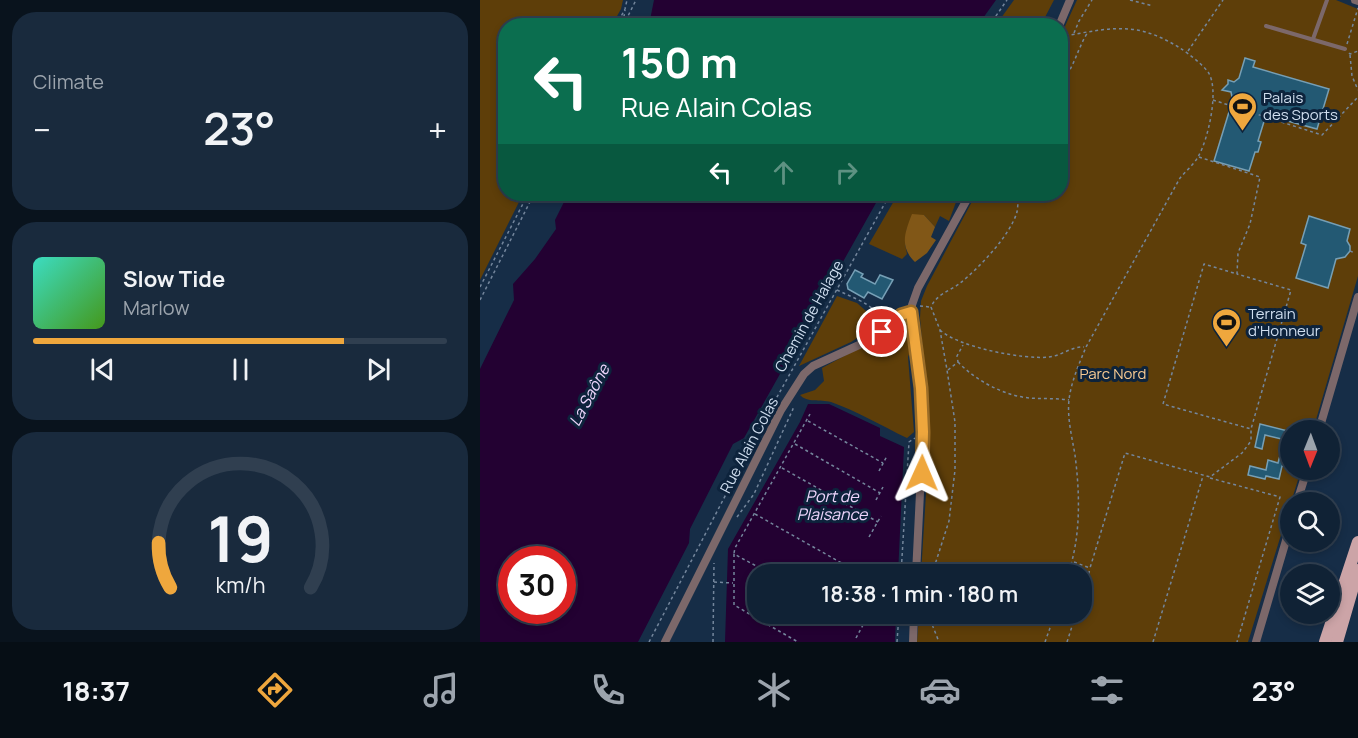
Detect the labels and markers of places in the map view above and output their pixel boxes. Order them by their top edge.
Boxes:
place label: Palais des Sports [1263,87,1338,125]
sports icon: Palais des Sports [1226,90,1258,132]
place label: Terrain d'Honneur [1248,303,1321,341]
pin [856,306,907,357]
sports icon: Terrain d'Honneur [1211,306,1243,348]

